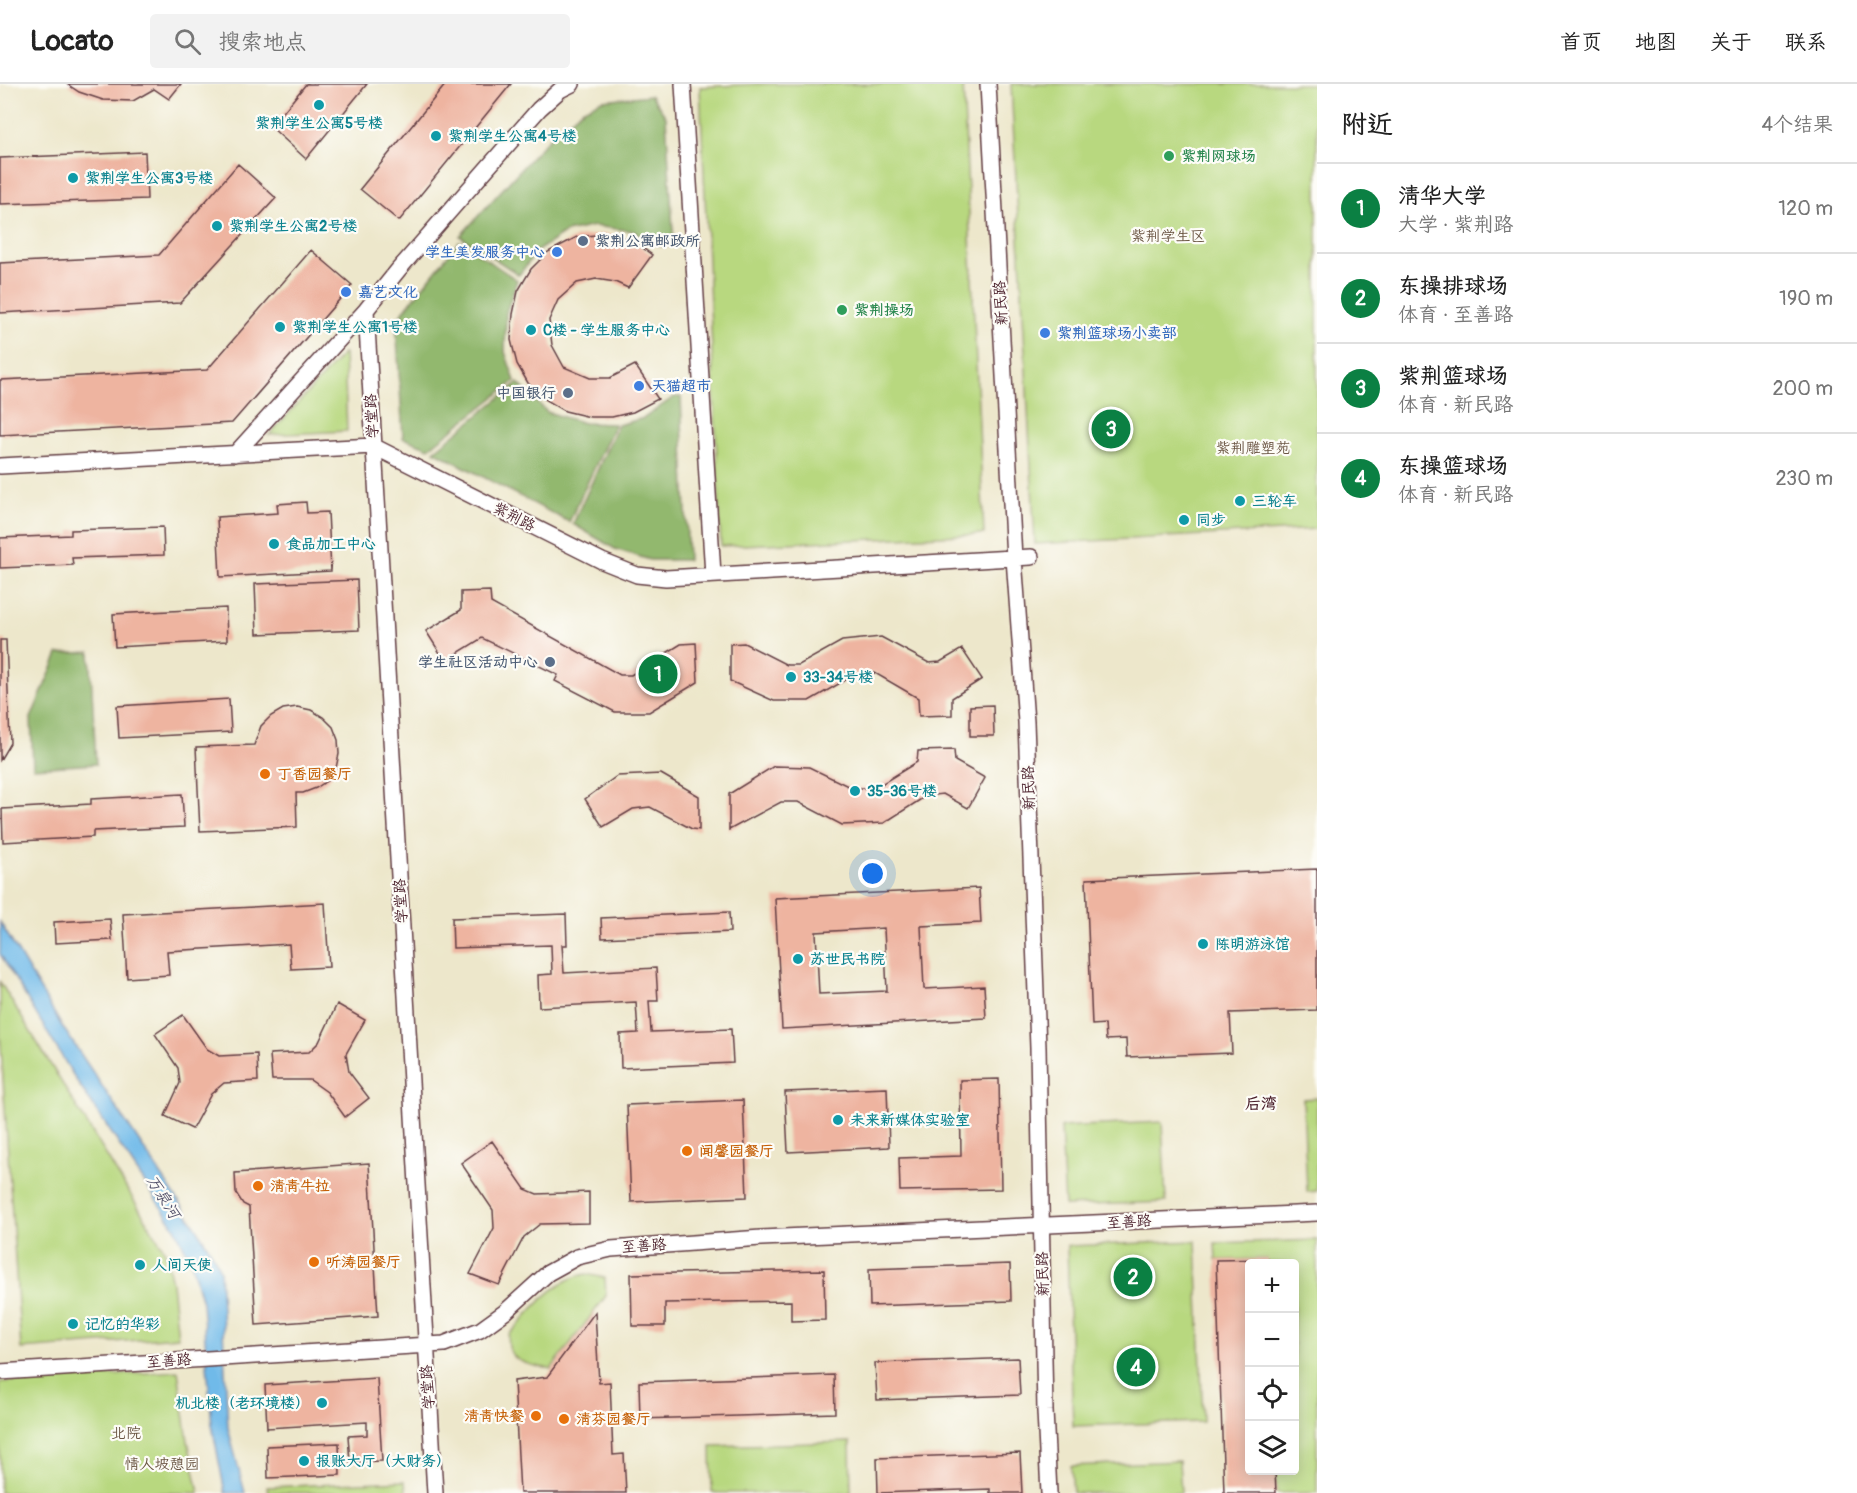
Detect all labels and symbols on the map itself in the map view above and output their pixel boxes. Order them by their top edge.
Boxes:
marker: 紫荆学生公寓5号楼 [312,98,326,112]
place label: 紫荆学生公寓5号楼 [255,114,383,133]
place label: 紫荆学生公寓4号楼 [448,127,577,146]
marker: 紫荆学生公寓4号楼 [429,129,443,143]
place label: 紫荆网球场 [1181,147,1256,166]
marker: 紫荆网球场 [1162,149,1176,163]
place label: 紫荆学生公寓3号楼 [85,169,213,188]
marker: 紫荆学生公寓3号楼 [66,171,80,185]
place label: 紫荆学生公寓2号楼 [229,217,357,236]
marker: 紫荆学生公寓2号楼 [210,219,224,233]
park label: 紫荆学生区 [1130,227,1206,246]
place label: 紫荆公寓邮政所 [595,232,700,251]
marker: 紫荆公寓邮政所 [576,234,590,248]
place label: 学生美发服务中心 [425,243,545,262]
marker: 学生美发服务中心 [550,245,564,259]
street label: 新民路 [990,280,1012,326]
place label: 嘉艺文化 [358,283,418,302]
marker: 嘉艺文化 [339,285,353,299]
place label: 紫荆操场 [854,301,914,320]
marker: 紫荆操场 [835,303,849,317]
place label: 紫荆学生公寓1号楼 [292,318,418,337]
marker: 紫荆学生公寓1号楼 [273,320,287,334]
place label: C楼 - 学生服务中心 [543,321,670,340]
marker: C楼 - 学生服务中心 [524,323,538,337]
place label: 紫荆篮球场小卖部 [1057,324,1177,343]
marker: 紫荆篮球场小卖部 [1038,326,1052,340]
place label: 天猫超市 [651,377,711,396]
marker: 天猫超市 [632,379,646,393]
place label: 中国银行 [496,384,556,403]
marker: 中国银行 [561,386,575,400]
street label: 学堂路 [361,393,383,439]
pin: 3 [1092,406,1130,452]
park label: 紫荆雕塑苑 [1215,439,1291,458]
place label: 三轮车 [1252,492,1297,511]
marker: 三轮车 [1233,494,1247,508]
street label: 紫荆路 [490,498,538,536]
place label: 同步 [1196,511,1226,530]
marker: 同步 [1177,513,1191,527]
place label: 食品加工中心 [286,535,376,554]
marker: 食品加工中心 [267,537,281,551]
pin: 1 [638,652,678,696]
place label: 学生社区活动中心 [418,653,538,672]
marker: 学生社区活动中心 [543,655,557,669]
place label: 33-34号楼 [803,668,873,687]
marker: 33-34号楼 [784,670,798,684]
place label: 丁香园餐厅 [277,765,352,784]
street label: 新民路 [1019,765,1039,811]
marker: 丁香园餐厅 [258,767,272,781]
place label: 35-36号楼 [867,782,937,801]
marker: 35-36号楼 [848,784,862,798]
your location [858,859,887,888]
street label: 学堂路 [390,878,412,924]
place label: 陈明游泳馆 [1215,935,1290,954]
marker: 陈明游泳馆 [1196,937,1210,951]
place label: 苏世民书院 [810,950,885,969]
marker: 苏世民书院 [791,952,805,966]
district label: 后湾 [1245,1094,1277,1114]
place label: 未来新媒体实验室 [850,1111,970,1130]
marker: 未来新媒体实验室 [831,1113,845,1127]
place label: 闻馨园餐厅 [699,1142,774,1161]
marker: 闻馨园餐厅 [680,1144,694,1158]
water label: 万泉河 [142,1171,186,1225]
place label: 清青牛拉 [270,1177,330,1196]
marker: 清青牛拉 [251,1179,265,1193]
street label: 至善路 [1106,1211,1152,1233]
street label: 至善路 [621,1235,667,1257]
street label: 新民路 [1033,1251,1053,1297]
place label: 听涛园餐厅 [326,1253,401,1272]
pin: 2 [1114,1254,1152,1300]
marker: 听涛园餐厅 [307,1255,321,1269]
place label: 人间天使 [152,1256,212,1275]
marker: 人间天使 [133,1258,147,1272]
place label: 记忆的华彩 [85,1315,160,1334]
marker: 记忆的华彩 [66,1317,80,1331]
pin: 4 [1116,1344,1156,1390]
street label: 至善路 [146,1350,192,1372]
street label: 学堂路 [417,1364,439,1410]
place label: 机北楼（老环境楼） [175,1394,310,1413]
marker: 机北楼（老环境楼） [315,1396,329,1410]
place label: 清青快餐 [464,1407,524,1426]
marker: 清青快餐 [529,1409,543,1423]
place label: 清芬园餐厅 [576,1410,651,1429]
marker: 清芬园餐厅 [557,1412,571,1426]
park label: 北院 [111,1424,141,1443]
place label: 报账大厅（大财务） [316,1452,451,1471]
marker: 报账大厅（大财务） [297,1454,311,1468]
park label: 情人坡憩园 [124,1455,200,1474]

